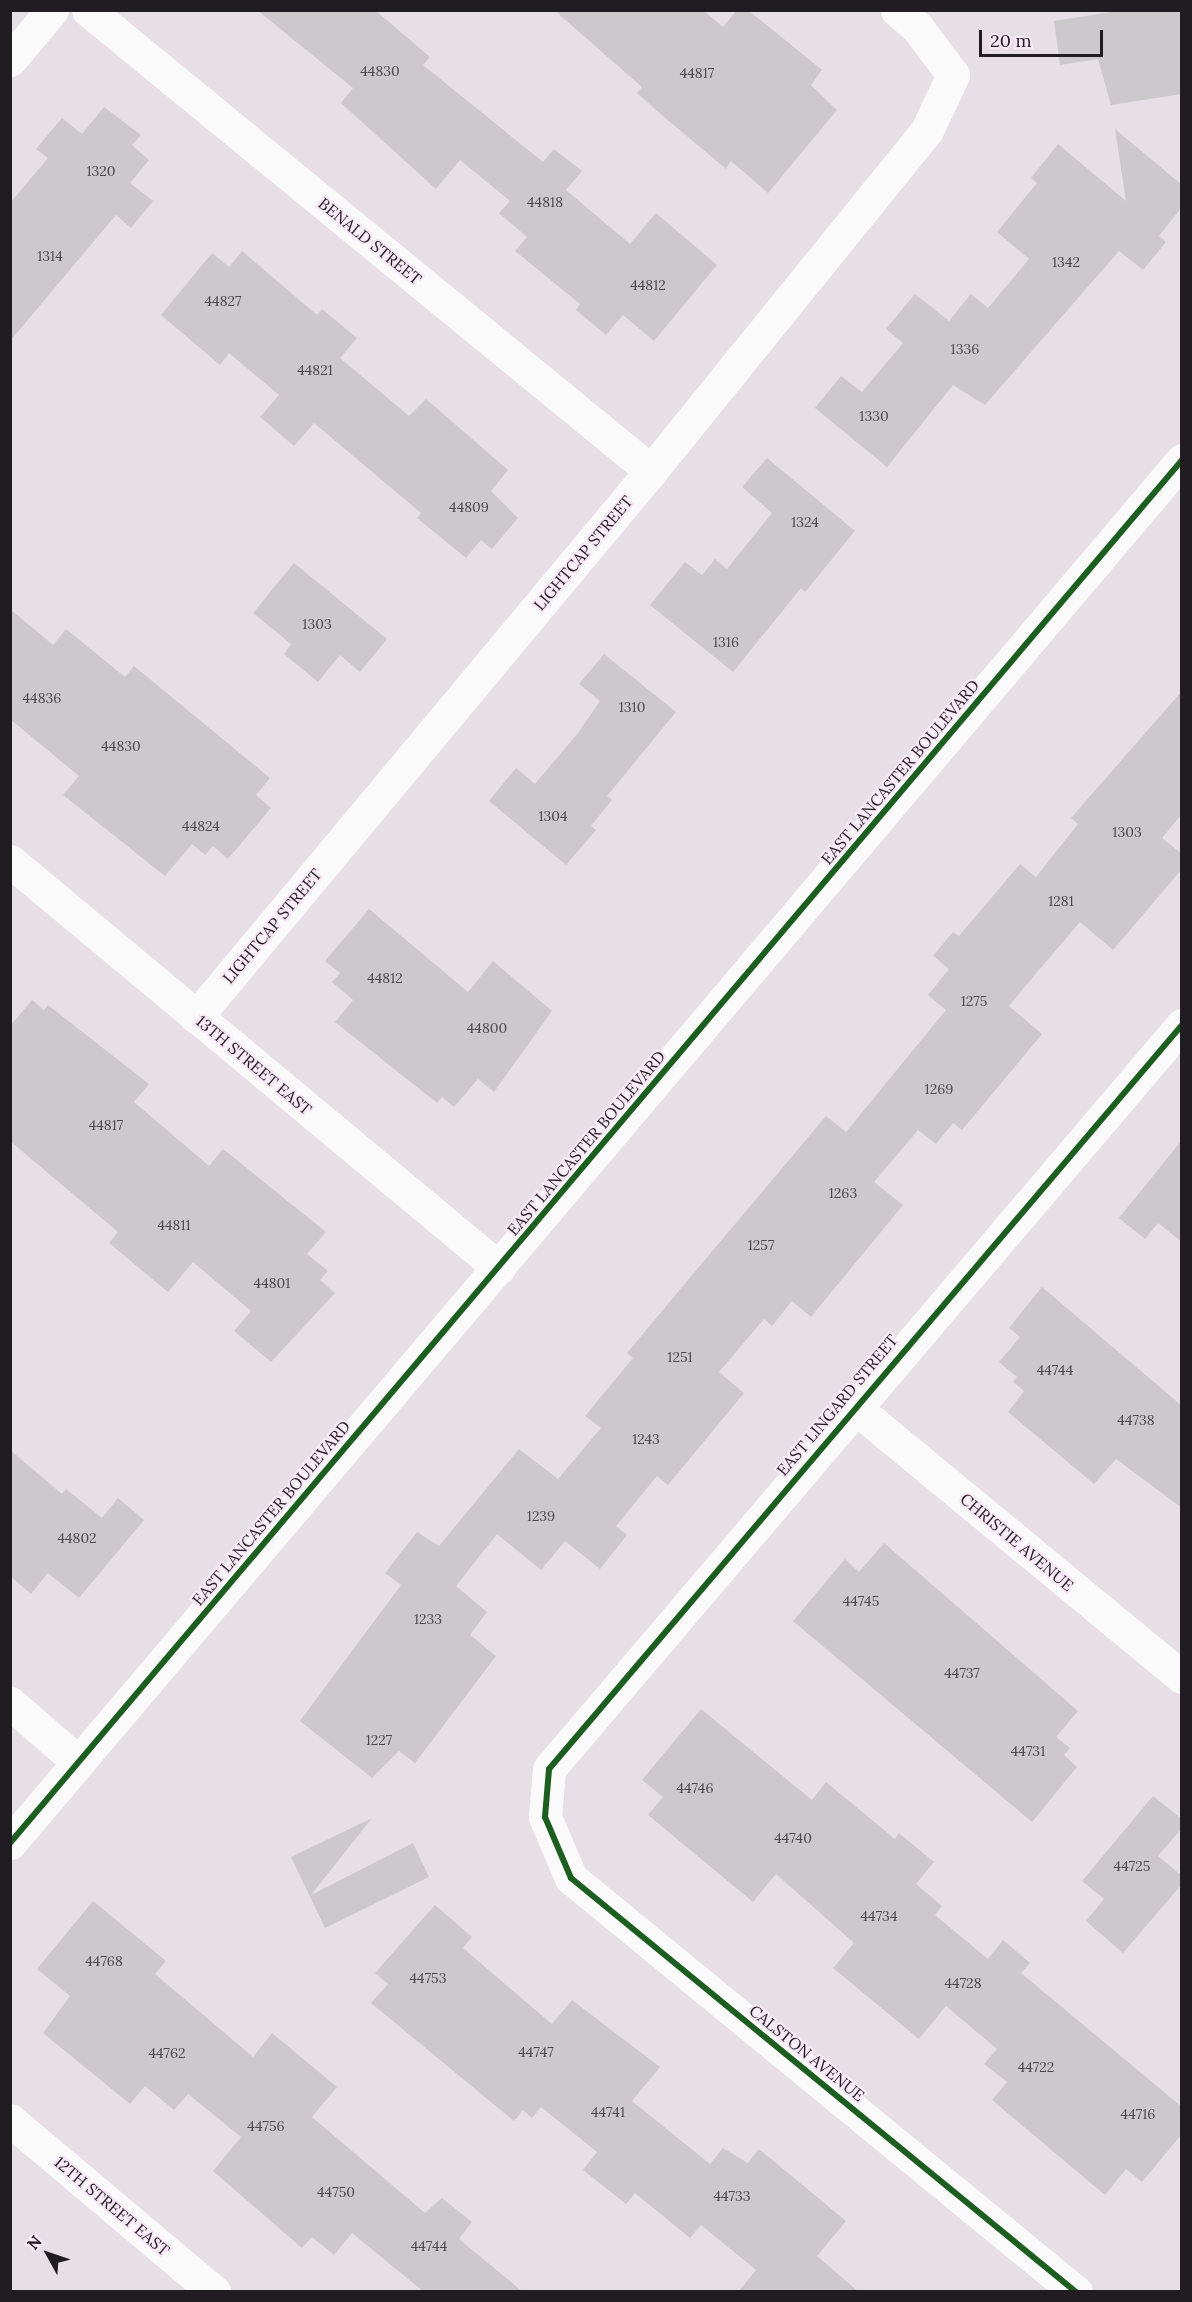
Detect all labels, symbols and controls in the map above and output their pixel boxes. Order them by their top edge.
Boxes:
scale bar [982,18,1106,56]
text: 20 m [990,29,1032,52]
house number: 44830 [360,63,400,79]
house number: 44817 [680,65,714,81]
house number: 1320 [86,163,116,179]
street label: BENALD STREET [315,194,425,288]
house number: 44818 [527,194,563,210]
house number: 1314 [37,248,63,264]
house number: 1342 [1052,254,1080,270]
house number: 44812 [630,277,666,293]
house number: 44827 [204,293,242,309]
house number: 1336 [951,341,979,357]
house number: 44821 [297,362,333,378]
house number: 1330 [859,408,889,424]
street label: LIGHTCAP STREET [529,492,637,614]
house number: 44809 [449,499,489,515]
house number: 1324 [791,514,819,530]
house number: 1303 [302,616,332,632]
house number: 1316 [713,634,739,650]
street label: EAST LANCASTER BOULEVARD [817,676,983,868]
house number: 44836 [23,690,61,706]
house number: 1310 [619,699,645,715]
house number: 44830 [101,738,141,754]
house number: 1304 [538,808,568,824]
house number: 44824 [182,818,220,834]
house number: 1303 [1112,824,1142,840]
street label: LIGHTCAP STREET [218,865,326,987]
house number: 1281 [1048,893,1074,909]
house number: 44812 [367,970,403,986]
house number: 1275 [961,993,987,1009]
street label: 13TH STREET EAST [192,1011,316,1119]
house number: 44800 [467,1020,507,1036]
street label: EAST LANCASTER BOULEVARD [503,1047,669,1239]
house number: 1269 [925,1081,953,1097]
house number: 44817 [89,1117,123,1133]
house number: 1263 [829,1185,857,1201]
house number: 44811 [157,1217,191,1233]
house number: 1257 [748,1237,774,1253]
house number: 44801 [254,1275,290,1291]
street label: EAST LINGARD STREET [772,1331,902,1479]
house number: 1251 [667,1349,693,1365]
house number: 44744 [1037,1362,1073,1378]
house number: 44738 [1117,1412,1155,1428]
street label: EAST LANCASTER BOULEVARD [188,1417,354,1609]
house number: 1243 [632,1431,660,1447]
street label: CHRISTIE AVENUE [956,1489,1078,1595]
house number: 1239 [527,1508,555,1524]
house number: 44802 [57,1530,97,1546]
house number: 44745 [843,1593,879,1609]
house number: 1233 [414,1611,442,1627]
house number: 44737 [944,1665,980,1681]
house number: 1227 [366,1732,392,1748]
house number: 44731 [1011,1743,1045,1759]
house number: 44746 [676,1780,714,1796]
house number: 44740 [774,1830,812,1846]
house number: 44725 [1114,1858,1150,1874]
house number: 44734 [860,1908,898,1924]
house number: 44768 [85,1953,123,1969]
house number: 44753 [409,1970,447,1986]
house number: 44728 [944,1975,982,1991]
street label: CALSTON AVENUE [746,2001,868,2105]
house number: 44747 [518,2044,554,2060]
house number: 44762 [148,2045,186,2061]
house number: 44722 [1018,2059,1054,2075]
house number: 44741 [591,2104,625,2120]
house number: 44716 [1121,2106,1155,2122]
house number: 44756 [247,2118,285,2134]
street label: 12TH STREET EAST [51,2152,173,2260]
house number: 44750 [317,2184,355,2200]
house number: 44733 [713,2188,751,2204]
north arrow [18,2224,78,2284]
text: N [23,2231,46,2254]
house number: 44744 [411,2238,447,2254]

